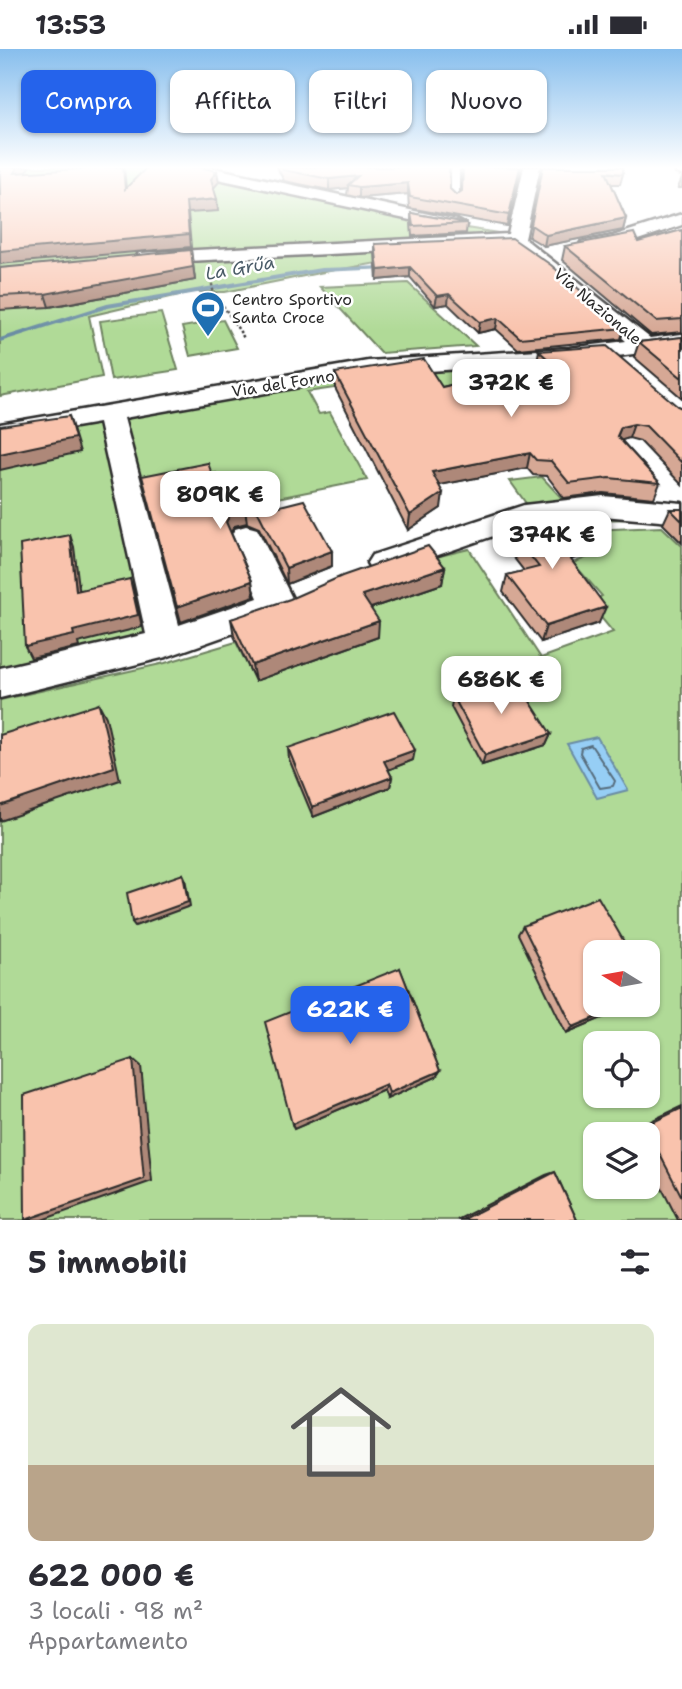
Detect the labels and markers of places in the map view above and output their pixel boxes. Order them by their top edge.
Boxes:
sports icon: Centro Sportivo Santa Croce [189,289,227,338]
place label: Centro Sportivo Santa Croce [232,289,352,328]
pin: 372K € [454,359,568,419]
pin: 809K € [163,471,277,531]
pin: 374K € [495,511,609,571]
pin: 686K € [444,657,558,716]
pin: 622K € [293,986,407,1046]

